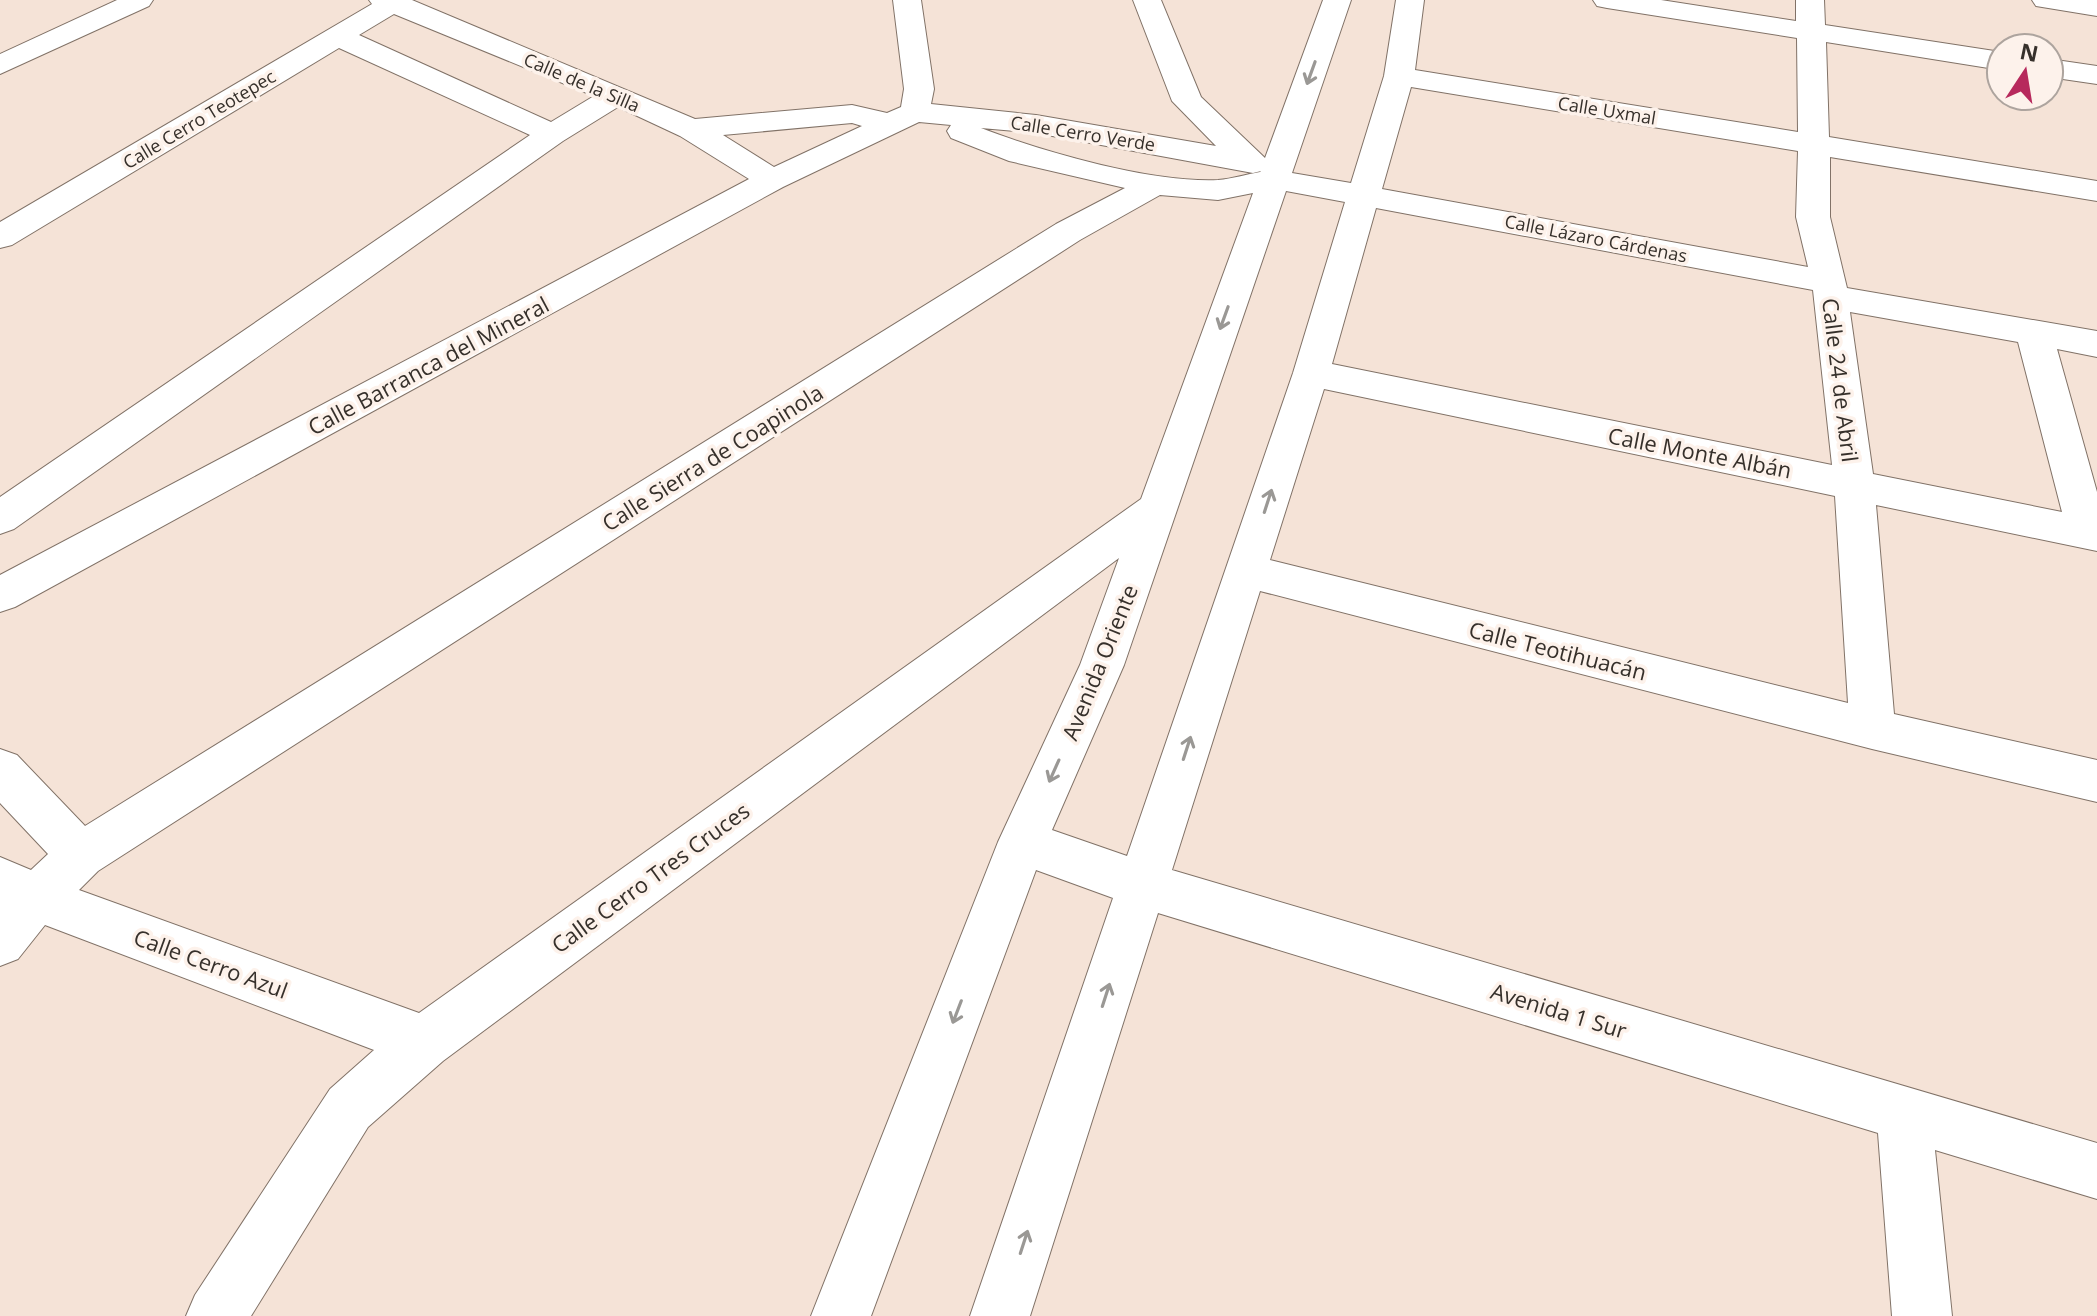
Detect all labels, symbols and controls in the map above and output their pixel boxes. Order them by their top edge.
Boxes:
north arrow [1985,32,2065,112]
text: N [2017,35,2041,68]
street label: Calle de la Silla [520,47,644,117]
one-way arrow [1303,61,1317,85]
street label: Calle Cerro Teotepec [118,64,280,174]
street label: Calle Uxmal [1556,90,1658,130]
street label: Calle Cerro Verde [1009,110,1157,156]
street label: Calle Lázaro Cárdenas [1503,209,1689,267]
street label: Calle Barranca del Mineral [302,289,554,441]
street label: Calle 24 de Abril [1816,296,1866,464]
one-way arrow [1216,306,1230,330]
street label: Calle Sierra de Coapinola [596,377,828,537]
street label: Calle Monte Albán [1606,419,1794,485]
one-way arrow [1262,489,1277,514]
street label: Avenida Oriente [1054,580,1144,744]
street label: Calle Teotihuacán [1466,613,1650,687]
one-way arrow [1181,736,1196,761]
one-way arrow [1046,759,1061,783]
street label: Calle Cerro Tres Cruces [545,795,755,959]
street label: Calle Cerro Azul [130,921,292,1005]
street label: Avenida 1 Sur [1487,975,1631,1045]
one-way arrow [1100,983,1115,1008]
one-way arrow [949,999,963,1024]
one-way arrow [1018,1230,1033,1255]

